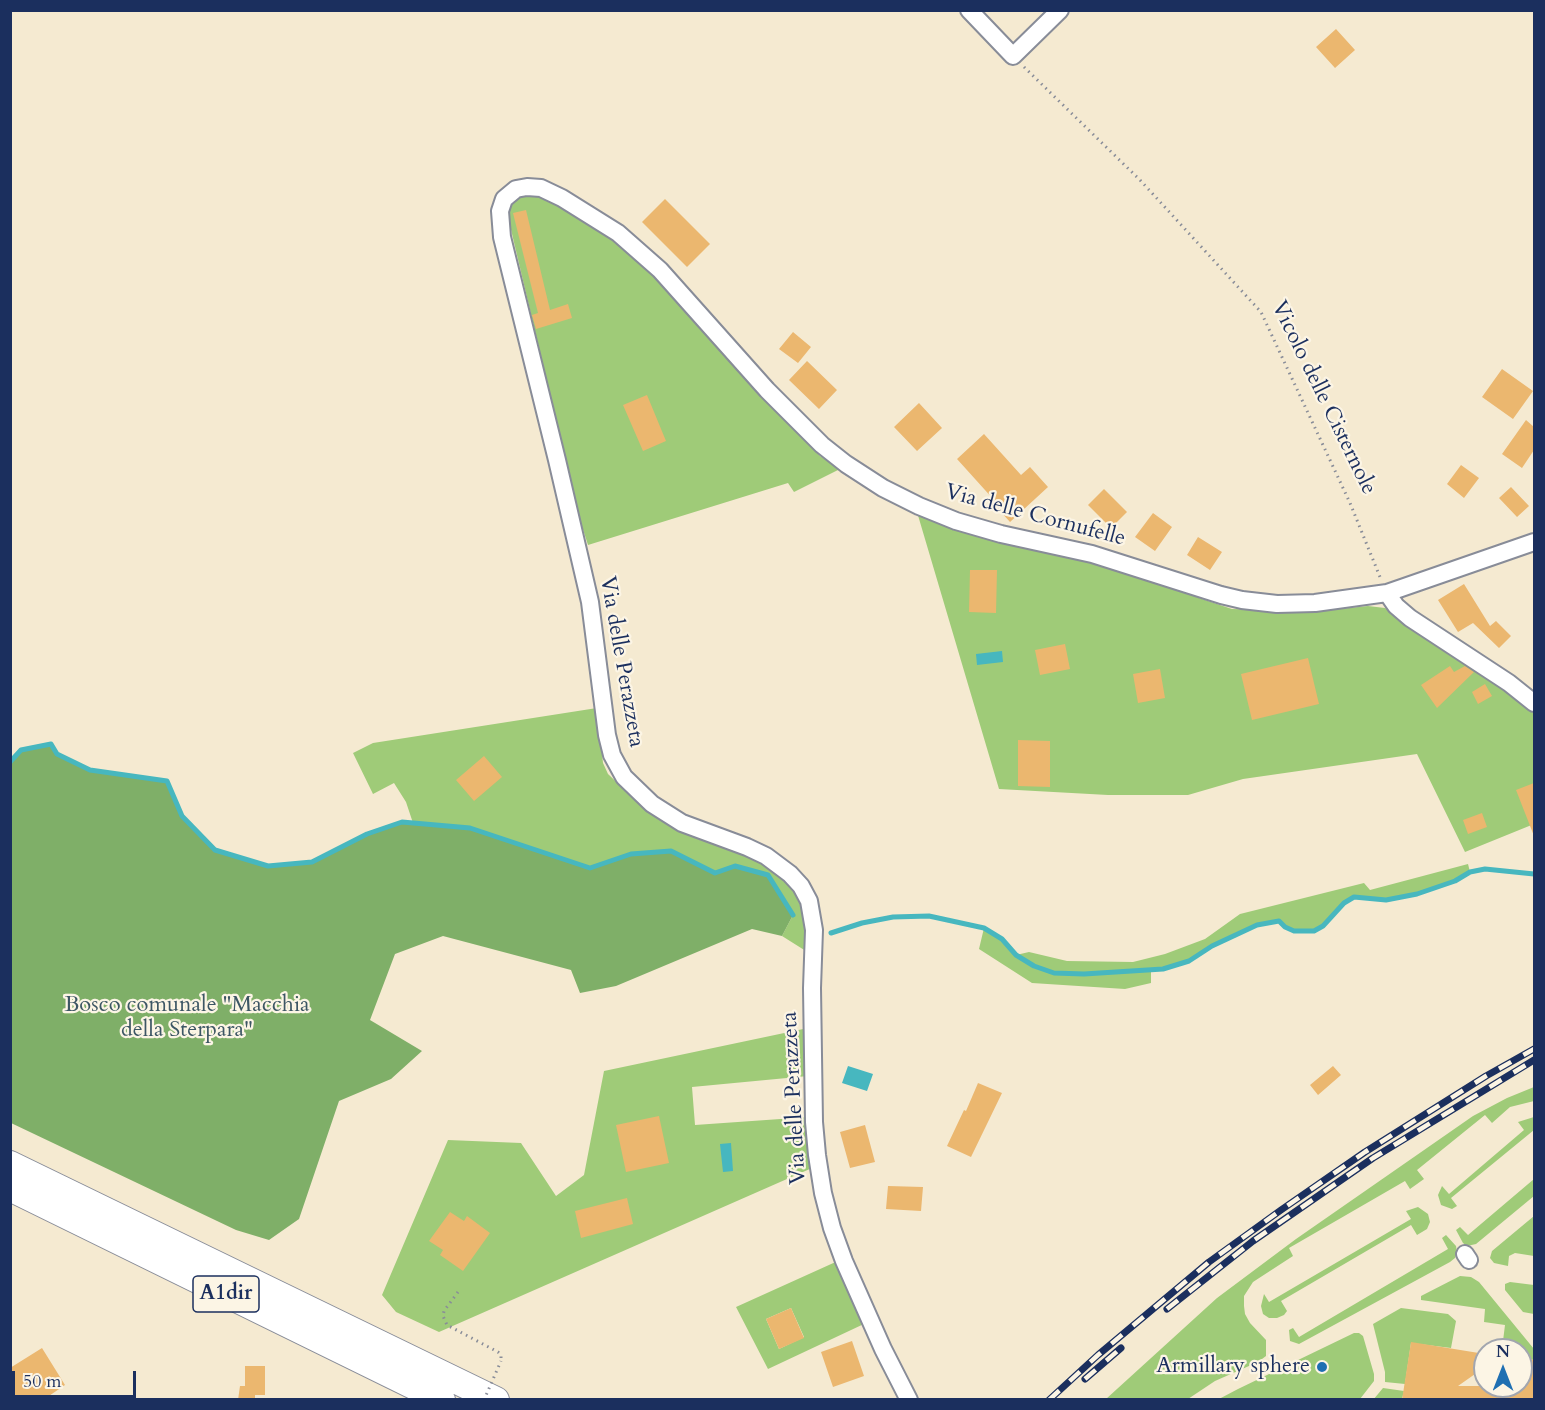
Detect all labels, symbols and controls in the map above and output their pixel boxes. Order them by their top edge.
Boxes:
street label: Vicolo delle Cisternole [1265,297,1381,499]
street label: Via delle Cornufelle [942,479,1128,553]
street label: Via delle Perazzeta [593,574,649,750]
park label: Bosco comunale "Macchia della Sterpara" [64,993,310,1044]
street label: Via delle Perazzeta [777,1011,813,1185]
road number: A1dir [193,1276,259,1312]
north arrow [1473,1338,1533,1398]
text: N [1496,1341,1510,1363]
place label: Armillary sphere [1156,1354,1310,1380]
scale bar [15,1359,140,1397]
marker: Armillary sphere [1315,1360,1329,1374]
text: 50 m [23,1369,62,1394]

